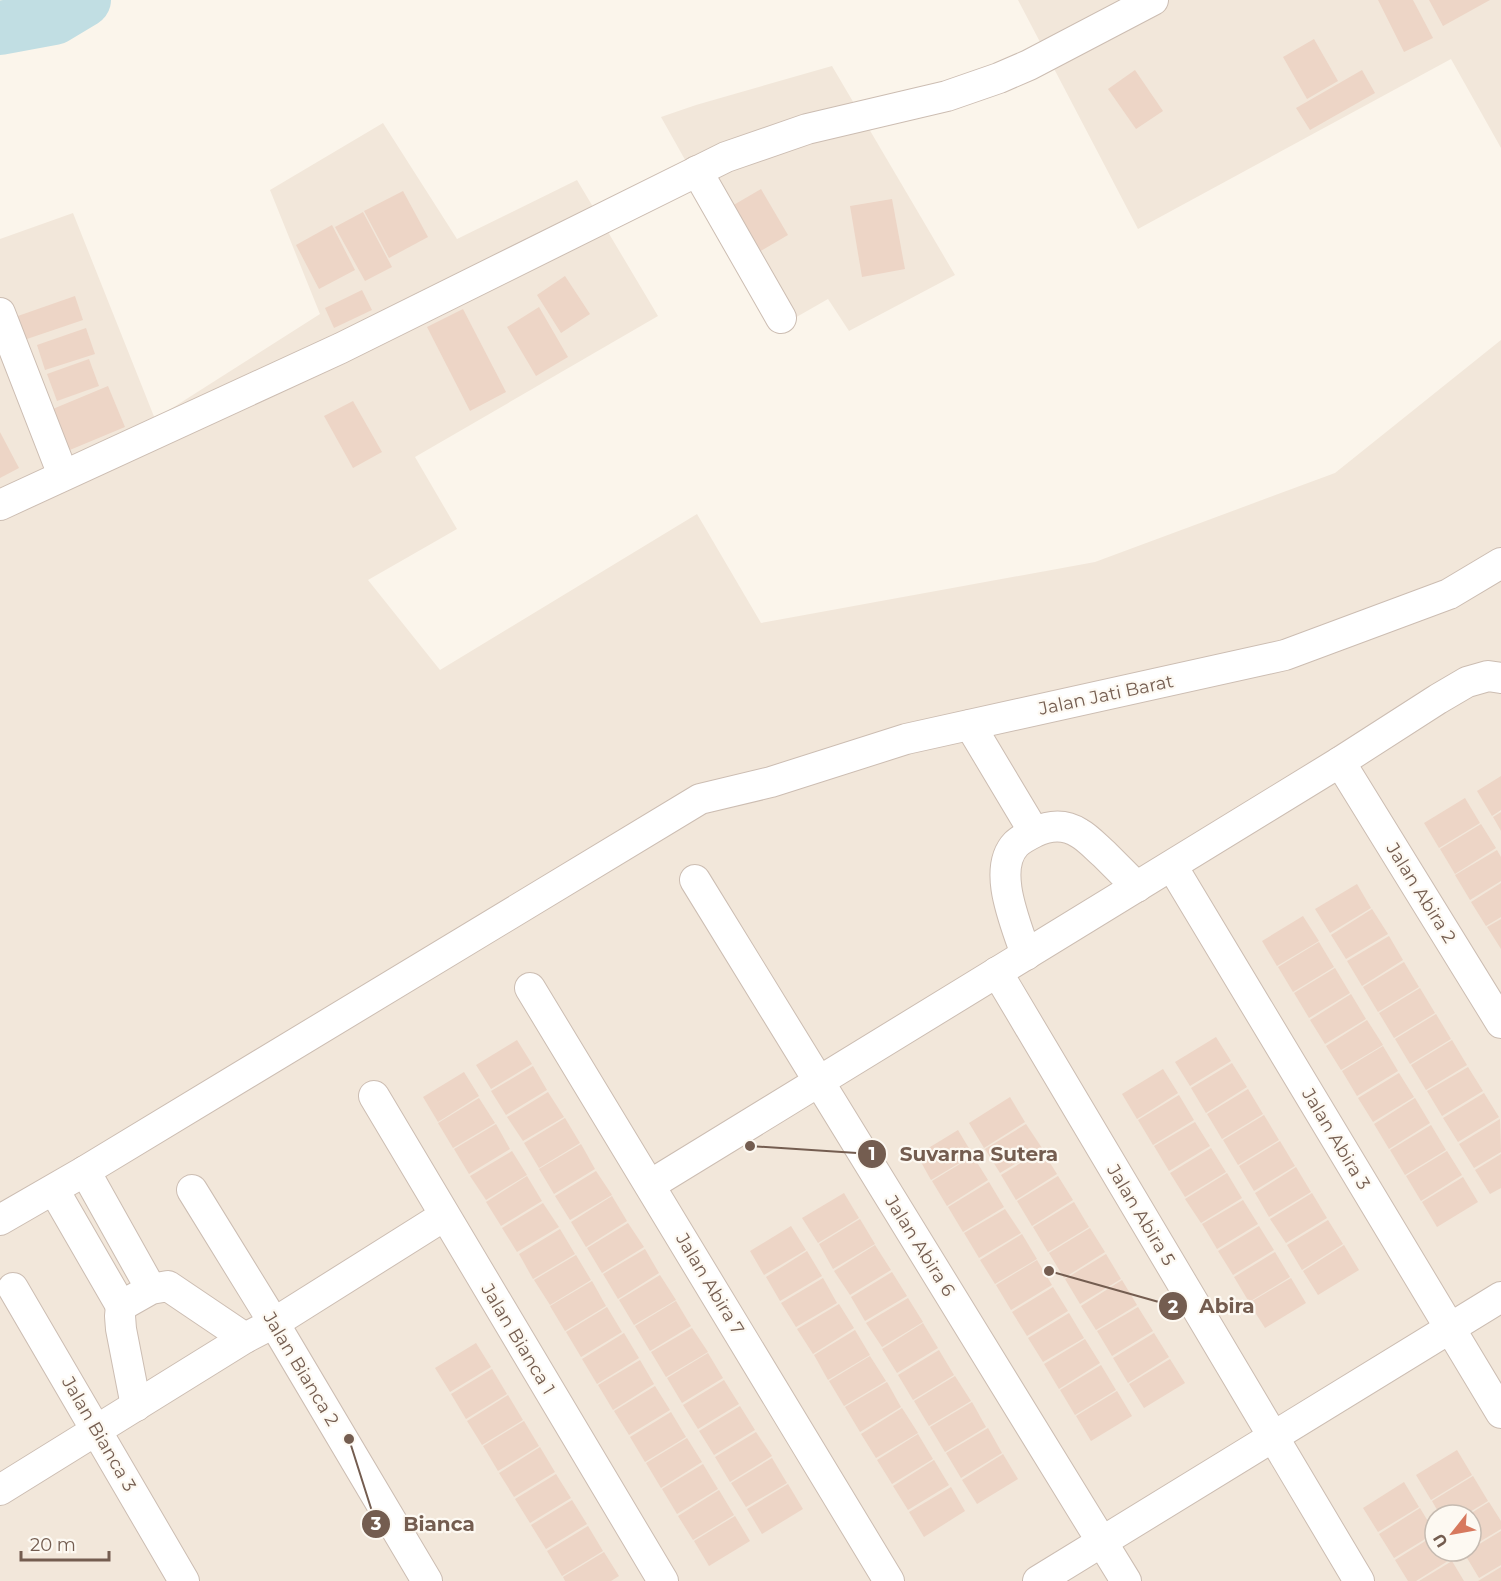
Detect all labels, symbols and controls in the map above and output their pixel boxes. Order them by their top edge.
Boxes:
street label: Jalan Jati Barat [1036,670,1175,720]
street label: Jalan Abira 2 [1381,838,1461,947]
street label: Jalan Abira 3 [1297,1084,1375,1193]
callout: Suvarna Sutera [857,1135,1070,1173]
text: Suvarna Sutera [900,1142,1058,1166]
text: 1 [868,1143,876,1165]
street label: Jalan Abira 5 [1102,1160,1180,1270]
street label: Jalan Abira 6 [880,1191,960,1300]
street label: Jalan Abira 7 [671,1228,749,1339]
street label: Jalan Bianca 1 [476,1279,560,1398]
callout: Abira [1158,1287,1267,1325]
text: Abira [1198,1294,1255,1318]
text: 2 [1168,1296,1179,1318]
street label: Jalan Bianca 2 [258,1307,344,1430]
street label: Jalan Bianca 3 [57,1372,141,1495]
north arrow [1423,1503,1483,1563]
callout: Bianca [361,1505,487,1543]
text: Bianca [403,1512,475,1536]
text: 3 [370,1513,382,1535]
scale bar [21,1524,110,1562]
text: U [1429,1530,1452,1551]
text: 20 m [30,1534,76,1556]

